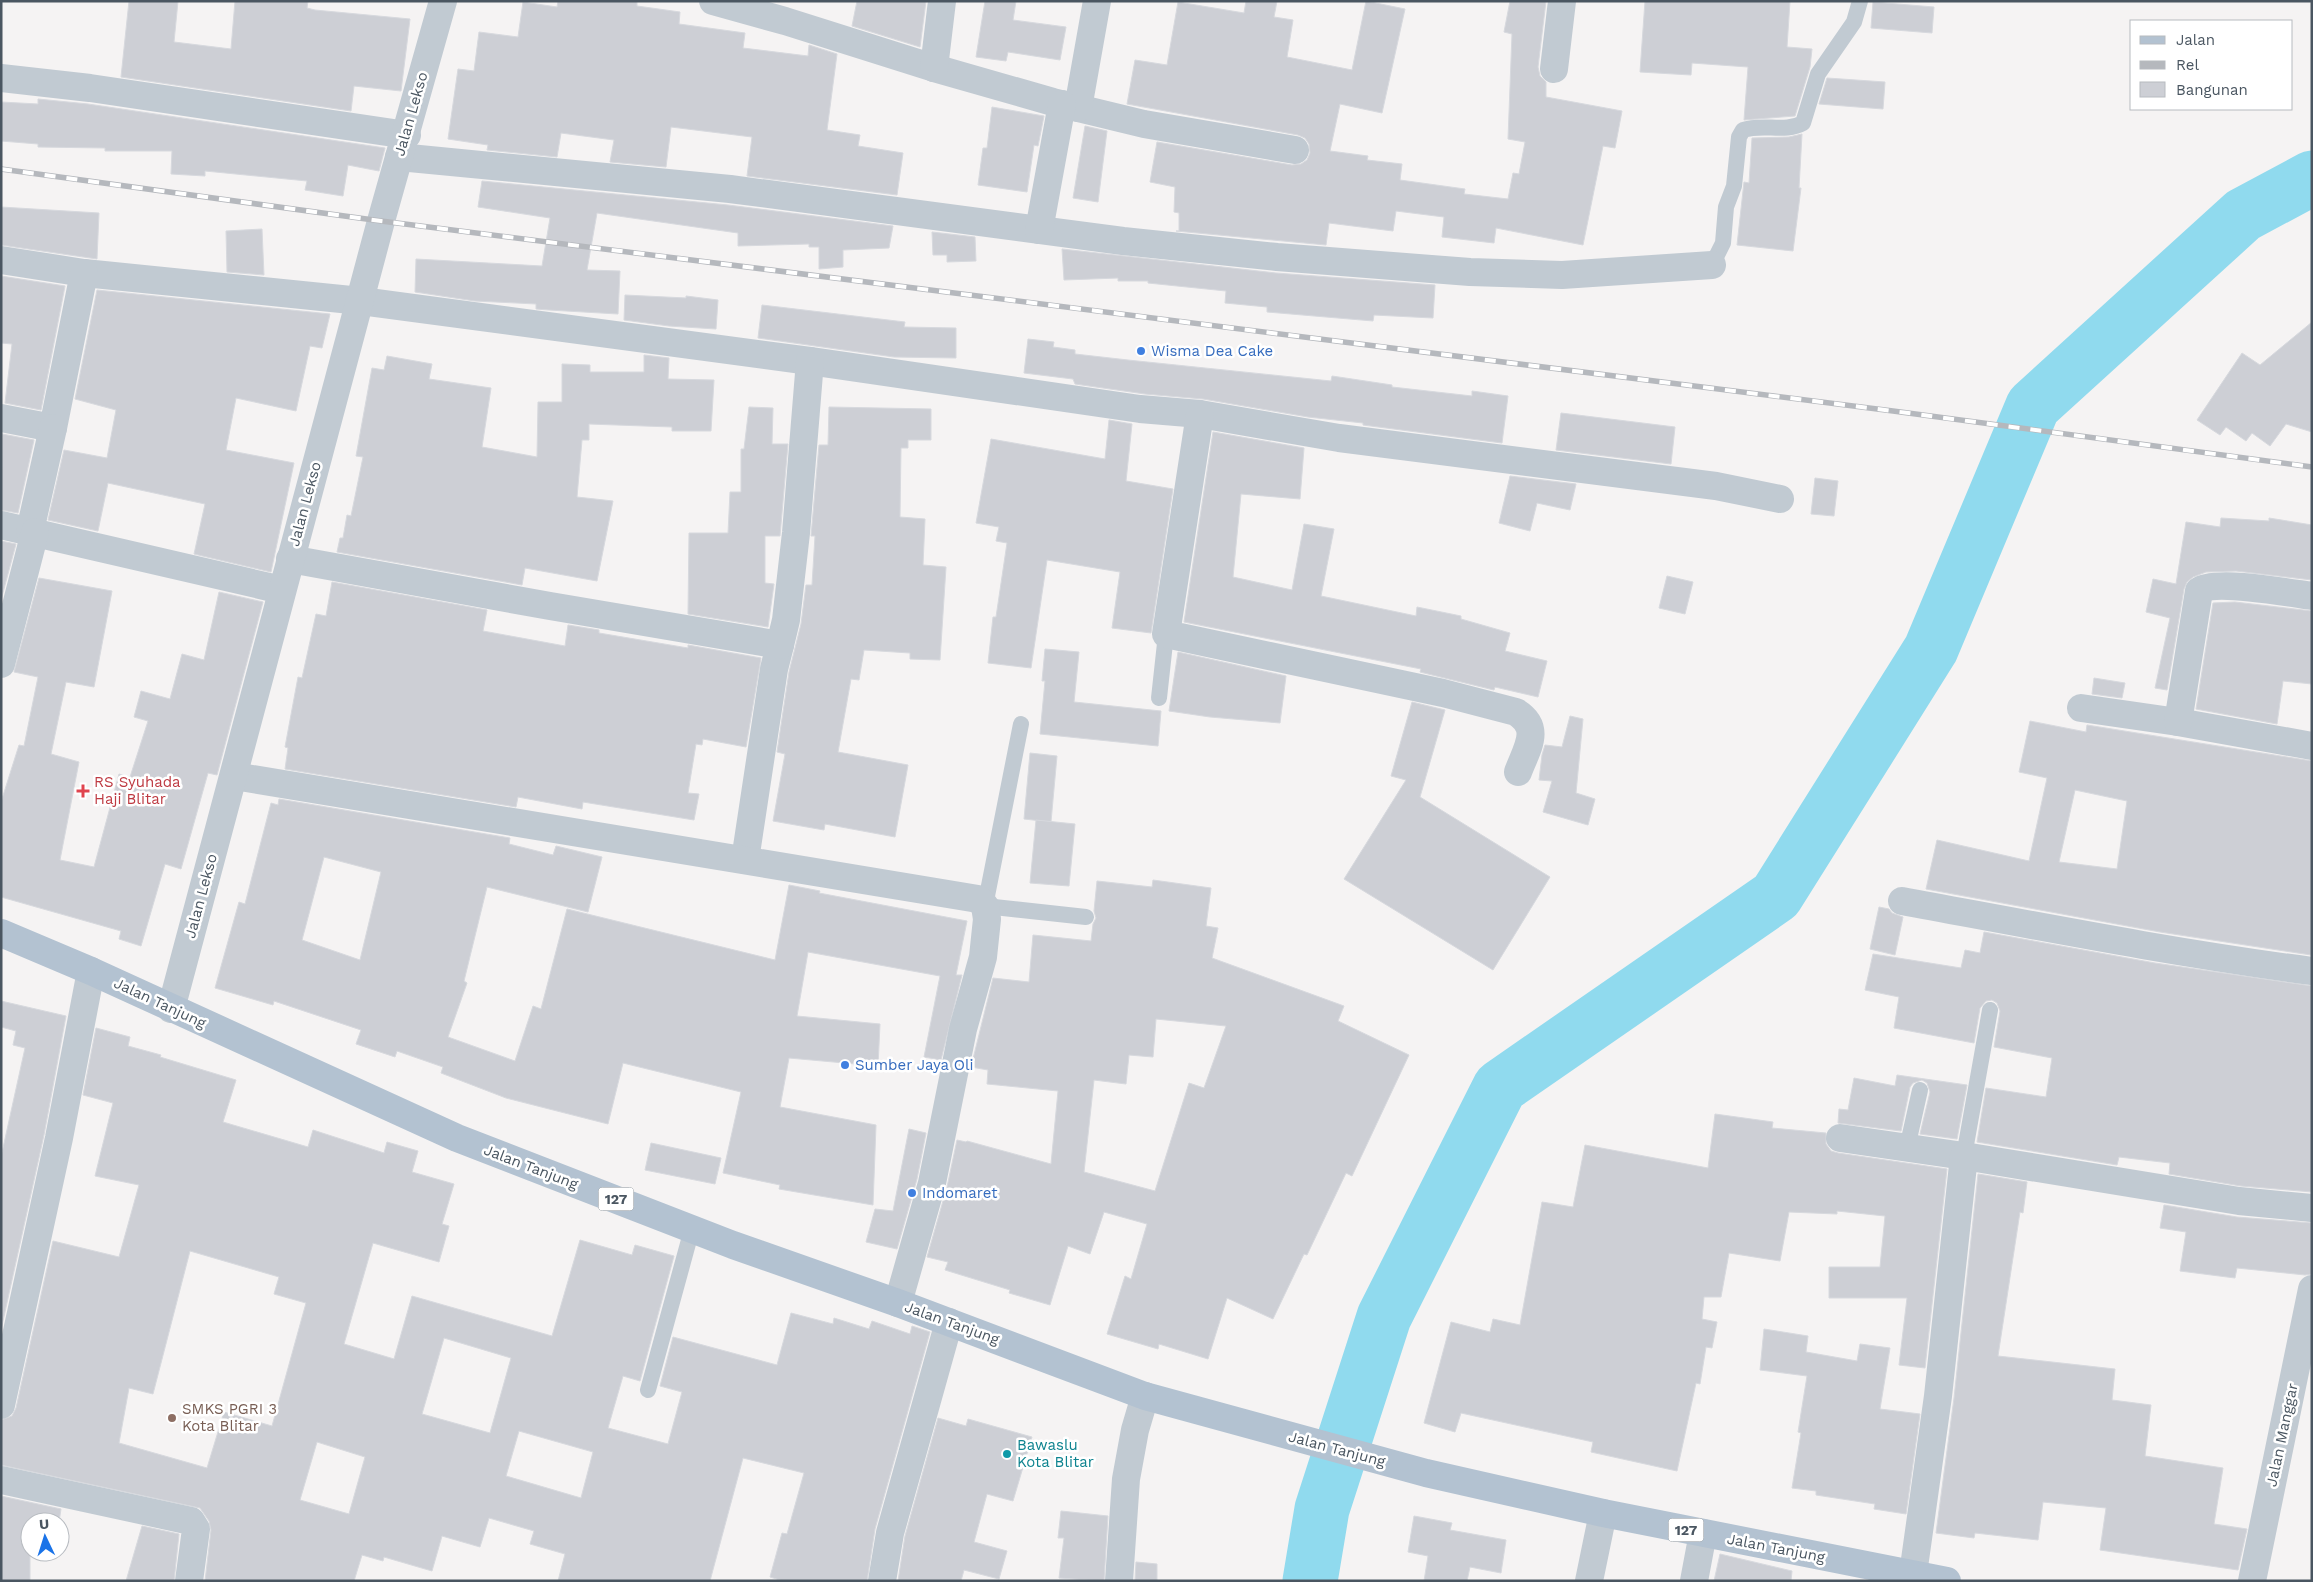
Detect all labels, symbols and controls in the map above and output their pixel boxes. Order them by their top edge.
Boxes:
legend [2130,20,2293,110]
text: Jalan [2176,31,2215,49]
text: Rel [2176,56,2199,74]
street label: Jalan Lekso [390,70,432,158]
text: Bangunan [2176,81,2248,99]
place label: Wisma Dea Cake [1151,342,1273,360]
marker: Wisma Dea Cake [1135,345,1147,357]
street label: Jalan Lekso [285,460,325,548]
place label: RS Syuhada Haji Blitar [94,773,181,808]
marker: RS Syuhada Haji Blitar [76,784,90,798]
street label: Jalan Lekso [181,852,221,940]
street label: Jalan Tanjung [111,974,209,1032]
place label: Sumber Jaya Oli [855,1056,974,1074]
marker: Sumber Jaya Oli [839,1059,851,1071]
street label: Jalan Tanjung [481,1141,581,1193]
place label: Indomaret [922,1184,998,1202]
marker: Indomaret [906,1187,918,1199]
road number: 127 [598,1188,634,1210]
street label: Jalan Tanjung [902,1298,1002,1348]
street label: Jalan Manggar [2262,1382,2302,1488]
place label: SMKS PGRI 3 Kota Blitar [182,1400,277,1435]
marker: SMKS PGRI 3 Kota Blitar [166,1412,178,1424]
street label: Jalan Tanjung [1287,1427,1387,1471]
place label: Bawaslu Kota Blitar [1017,1436,1094,1471]
marker: Bawaslu Kota Blitar [1001,1448,1013,1460]
north arrow [20,1512,70,1562]
text: U [39,1516,50,1532]
road number: 127 [1668,1518,1704,1542]
street label: Jalan Tanjung [1725,1530,1827,1566]

